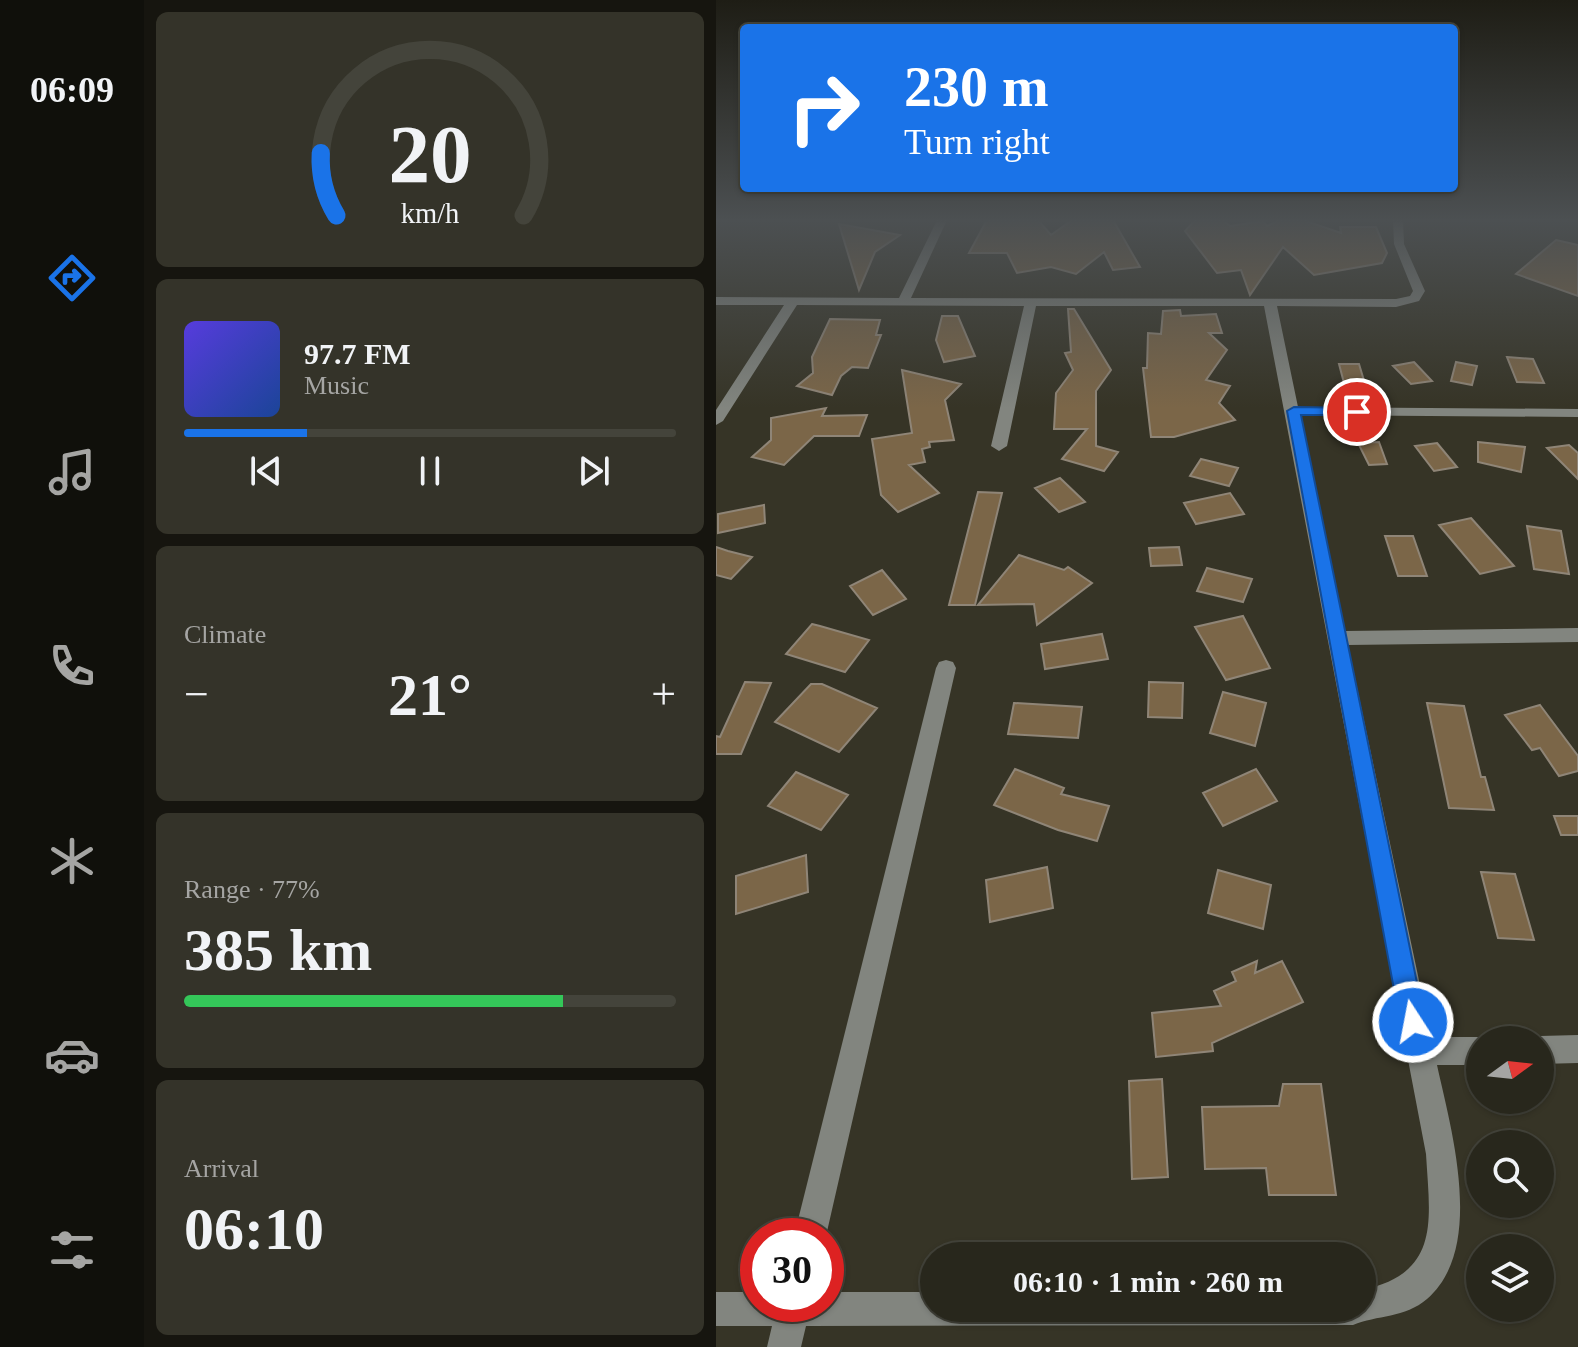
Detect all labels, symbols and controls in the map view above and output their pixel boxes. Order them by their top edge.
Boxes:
icon: right [772,56,876,160]
text: 230 m [904,56,1049,118]
text: 06:09 [30,70,114,110]
text: 20 [388,107,472,199]
text: Turn right [904,122,1050,162]
text: km/h [401,198,459,229]
icon: directions [44,250,100,306]
text: 97.7 FM [304,337,411,370]
text: Music [304,371,369,400]
pin [1323,378,1391,446]
icon: arrive [1335,390,1379,434]
icon: music [44,444,100,500]
icon: previous [244,449,288,493]
icon: pause [408,449,452,493]
icon: next [572,449,616,493]
text: Climate [184,620,266,649]
icon: phone [44,638,100,694]
text: 21° [388,662,472,728]
text: − [184,670,209,719]
text: + [651,670,676,719]
icon: climate [44,833,100,889]
text: Range · 77% [184,875,320,904]
text: 385 km [184,917,372,983]
position arrow [1371,980,1455,1064]
north arrow [1466,1026,1554,1114]
map controls [1466,1026,1554,1322]
icon: car [44,1027,100,1083]
button: search [1466,1130,1554,1218]
text: Arrival [184,1154,259,1183]
text: 06:10 [184,1196,324,1262]
speed limit sign: 30 [740,1218,844,1322]
icon: filters [44,1222,100,1278]
button: layers [1466,1234,1554,1322]
text: 06:10 · 1 min · 260 m [1013,1265,1283,1298]

